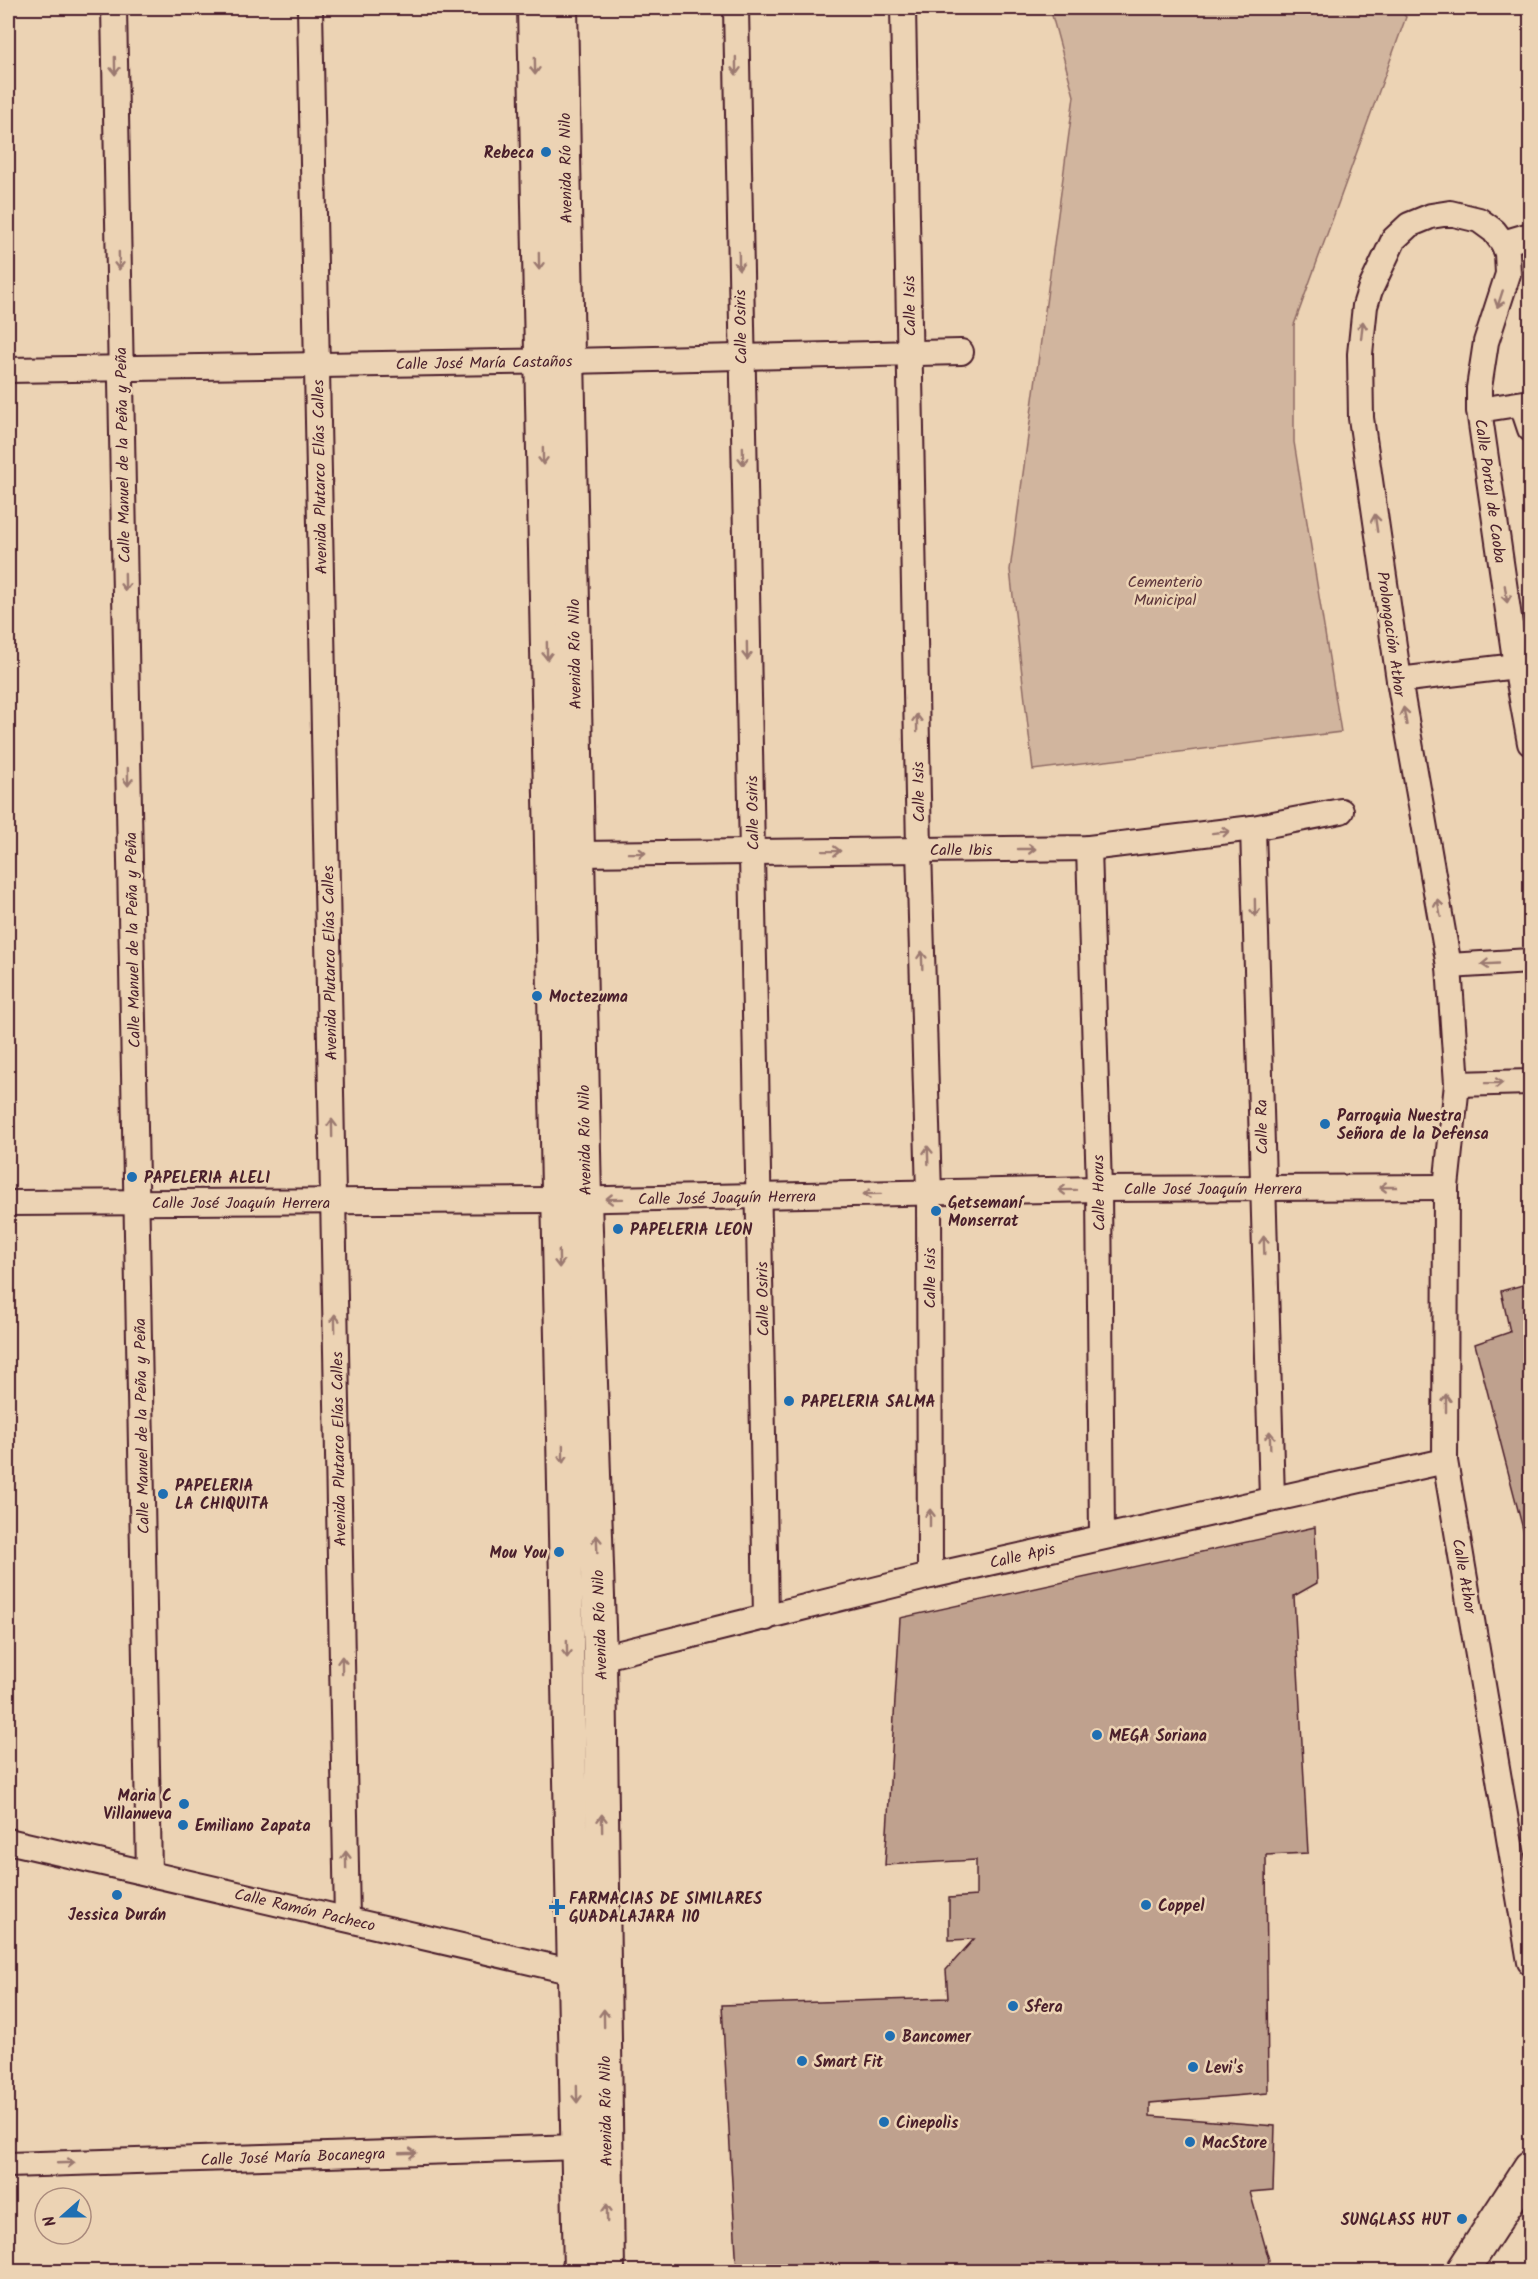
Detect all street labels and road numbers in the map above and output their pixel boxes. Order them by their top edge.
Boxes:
street label: Avenida Río Nilo [553,112,580,223]
street label: Calle Isis [897,275,924,337]
street label: Calle Osiris [728,289,755,365]
street label: Calle Manuel de la Peña y Peña [109,347,138,563]
street label: Calle José María Castaños [395,349,573,378]
street label: Avenida Plutarco Elías Calles [306,379,335,575]
street label: Calle Portal de Caoba [1467,417,1512,565]
street label: Prolongación Athor [1369,570,1412,700]
street label: Avenida Río Nilo [562,598,589,709]
street label: Calle Isis [906,761,933,823]
street label: Calle Osiris [740,775,767,851]
street label: Calle Manuel de la Peña y Peña [119,832,148,1048]
street label: Calle Ibis [930,838,992,863]
street label: Avenida Plutarco Elías Calles [316,865,345,1061]
street label: Avenida Río Nilo [572,1084,599,1195]
street label: Calle Ra [1250,1099,1275,1155]
street label: Calle Horus [1086,1154,1113,1231]
street label: Calle José Joaquín Herrera [1124,1177,1302,1202]
street label: Calle José Joaquín Herrera [638,1184,816,1213]
street label: Calle José Joaquín Herrera [152,1191,330,1216]
street label: Calle Isis [918,1247,943,1308]
street label: Calle Osiris [750,1261,777,1337]
street label: Calle Manuel de la Peña y Peña [128,1318,157,1534]
street label: Avenida Plutarco Elías Calles [325,1351,354,1547]
street label: Calle Apis [987,1537,1058,1576]
street label: Calle Athor [1445,1537,1483,1617]
street label: Avenida Río Nilo [586,1569,615,1681]
street label: Calle Ramón Pacheco [232,1882,378,1939]
street label: Avenida Río Nilo [593,2055,620,2166]
street label: Calle José María Bocanegra [200,2142,386,2173]

